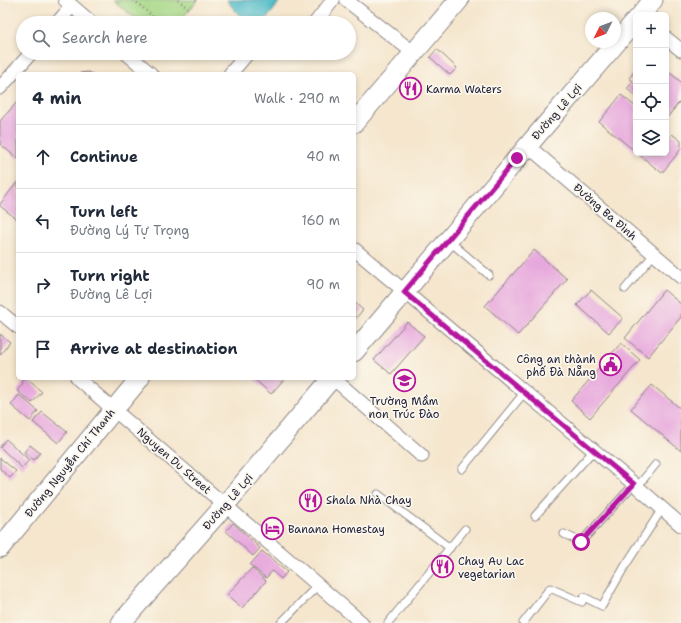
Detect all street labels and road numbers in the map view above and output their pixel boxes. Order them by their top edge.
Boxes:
street label: Đường Lê Lợi [528,81,586,143]
street label: Đường Ba Đình [570,180,640,244]
street label: Đường Nguyễn Chí Thanh [21,405,119,521]
street label: Nguyen Du Street [134,425,214,498]
street label: Đường Lê Lợi [199,471,257,533]

